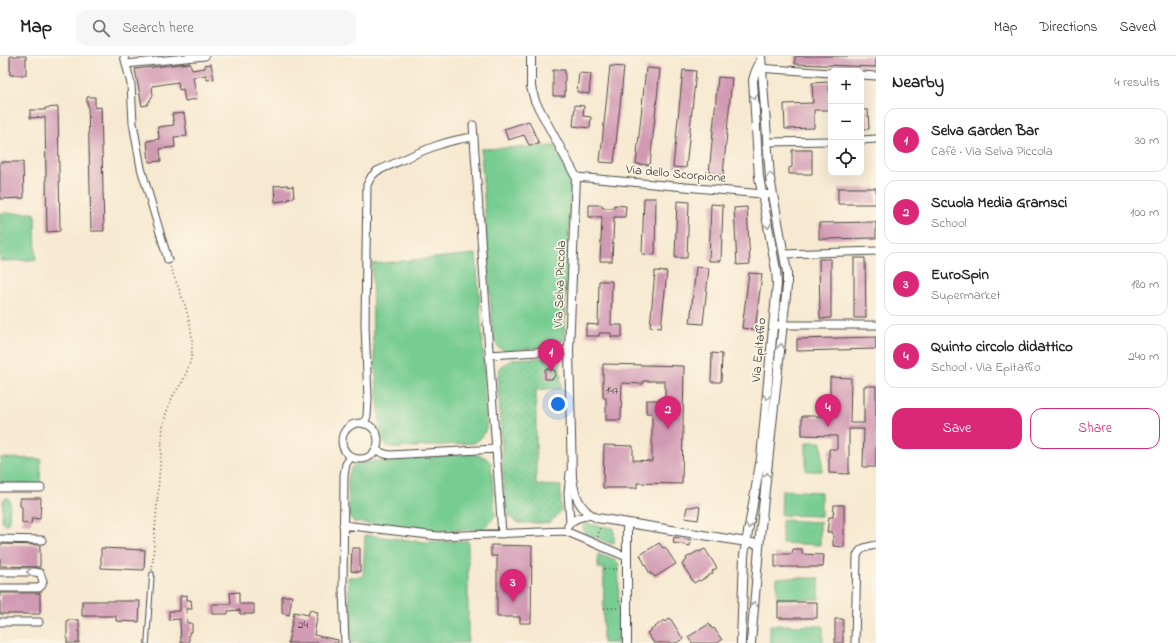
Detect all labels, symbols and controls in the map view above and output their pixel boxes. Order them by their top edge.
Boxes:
search box [76,10,356,46]
text: Map [20,14,52,41]
icon: search [90,17,112,39]
text: Search here [122,17,194,39]
text: Map [994,17,1017,38]
text: Directions [1039,17,1097,38]
text: Saved [1119,17,1156,38]
map controls [828,68,864,176]
button: + [828,68,864,104]
text: Nearby [892,70,944,95]
text: 4 results [1114,73,1160,92]
one-way arrow [749,94,758,100]
button: − [828,104,864,140]
text: Selva Garden Bar [931,120,1039,142]
text: 1 [904,131,908,150]
text: 30 m [1135,131,1159,150]
button: locate [828,140,864,176]
text: Café · Via Selva Piccola [931,142,1053,161]
street label: Via dello Scorpione [624,160,727,188]
one-way arrow [766,172,775,178]
text: Scuola Media Gramsci [931,192,1067,214]
text: 2 [903,203,909,222]
text: 100 m [1130,203,1159,222]
text: School [931,214,967,233]
one-way arrow [763,223,772,229]
street label: Via Selva Piccola [549,240,571,329]
text: EuroSpin [931,264,989,286]
text: 3 [903,275,909,294]
text: 180 m [1131,275,1159,294]
text: Supermarket [931,286,1001,305]
street label: Via Epitaffio [747,317,771,384]
text: Quinto circolo didattico [931,336,1073,358]
pin: 1 [538,339,564,372]
one-way arrow [776,343,785,349]
text: 4 [903,347,909,366]
text: 240 m [1128,347,1159,366]
text: School · Via Epitaffio [931,358,1041,377]
house number: 147 [606,383,619,399]
your location [548,394,568,414]
one-way arrow [762,394,771,400]
pin: 4 [815,394,841,427]
pin: 2 [655,396,681,429]
button: Save [892,408,1022,449]
button: Share [1030,408,1160,449]
one-way arrow [762,472,771,478]
one-way arrow [745,523,754,529]
one-way arrow [26,568,32,576]
pin: 3 [500,569,526,602]
one-way arrow [749,601,758,607]
house number: 24 [298,617,308,633]

